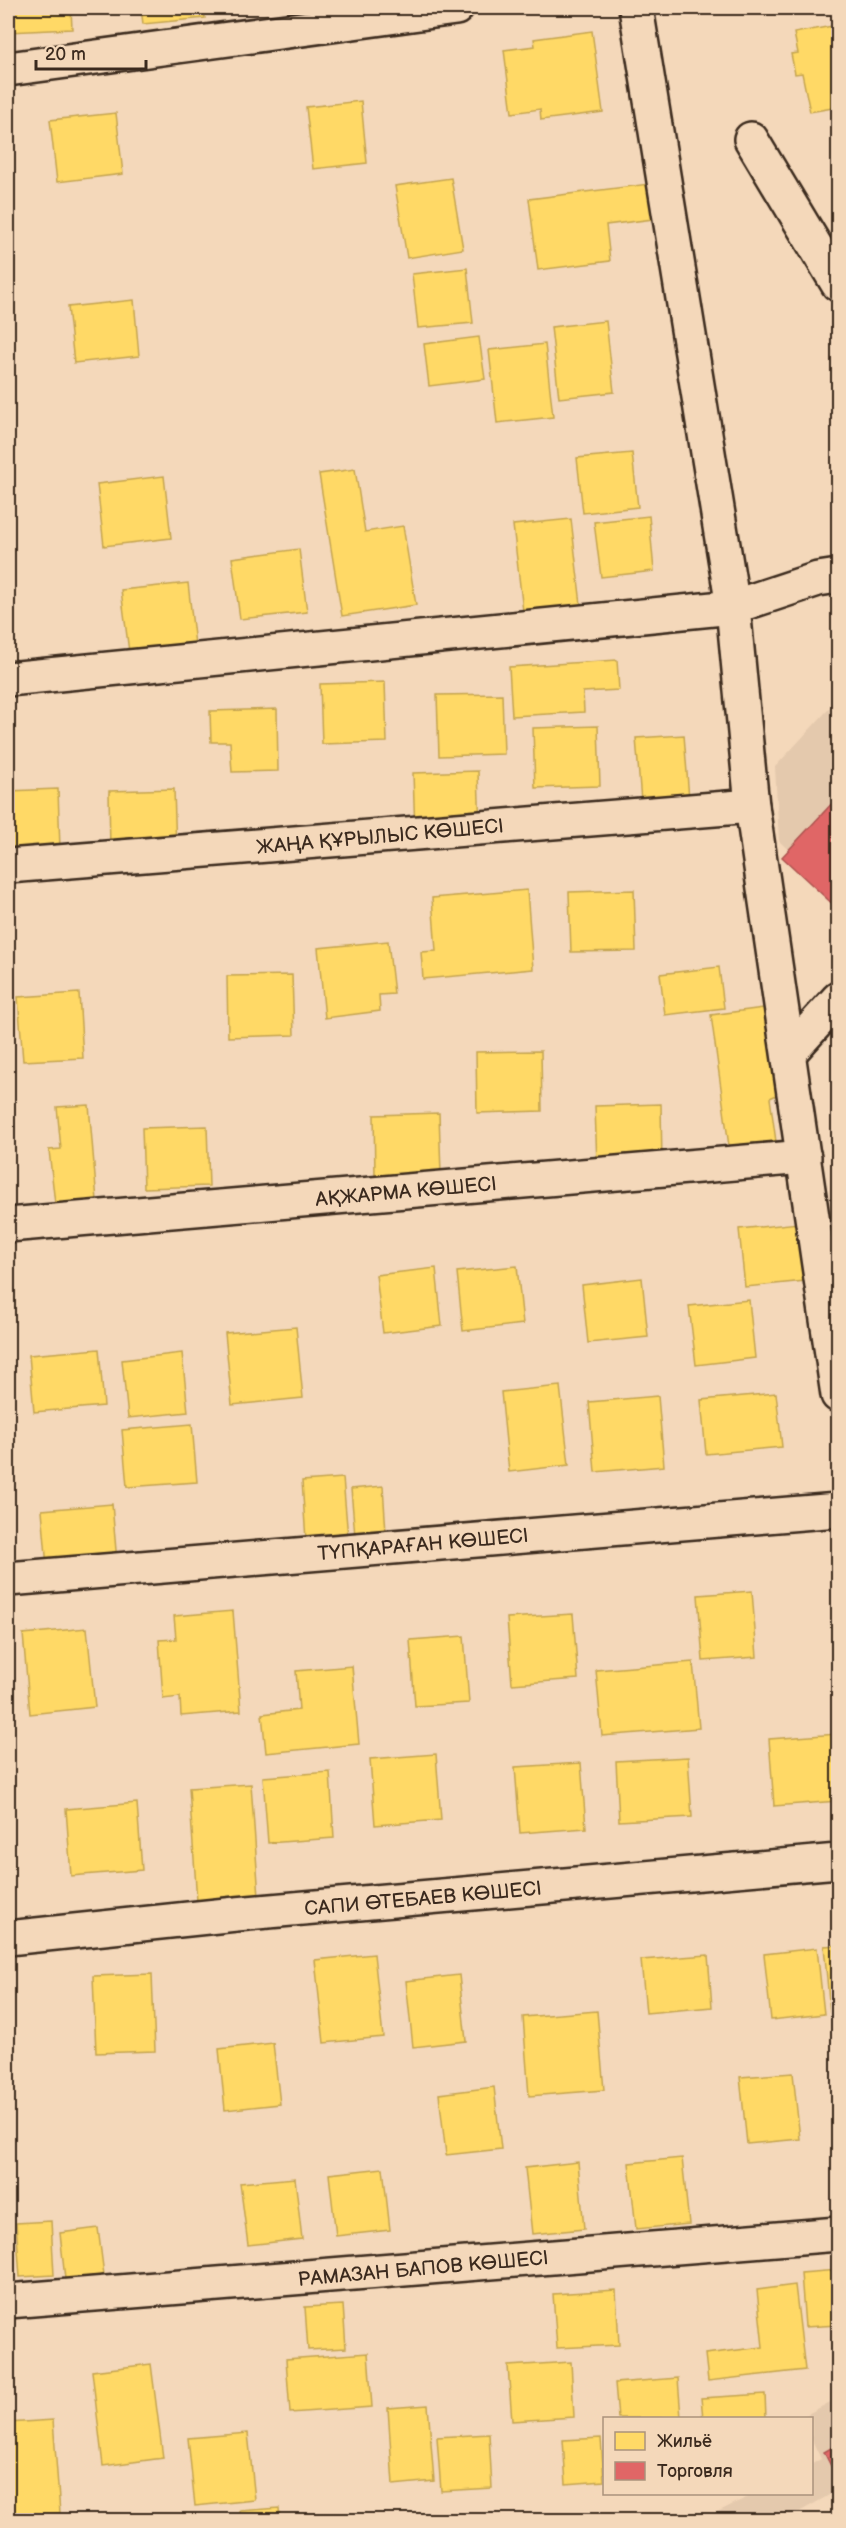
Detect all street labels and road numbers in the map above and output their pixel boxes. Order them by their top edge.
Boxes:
street label: ЖАҢА ҚҰРЫЛЫС КӨШЕСІ [255,814,505,860]
street label: АҚЖАРМА КӨШЕСІ [314,1172,498,1212]
street label: ТҮПҚАРАҒАН КӨШЕСІ [317,1524,530,1566]
street label: САПИ ӨТЕБАЕВ КӨШЕСІ [304,1877,543,1921]
street label: РАМАЗАН БАПОВ КӨШЕСІ [297,2246,549,2292]

